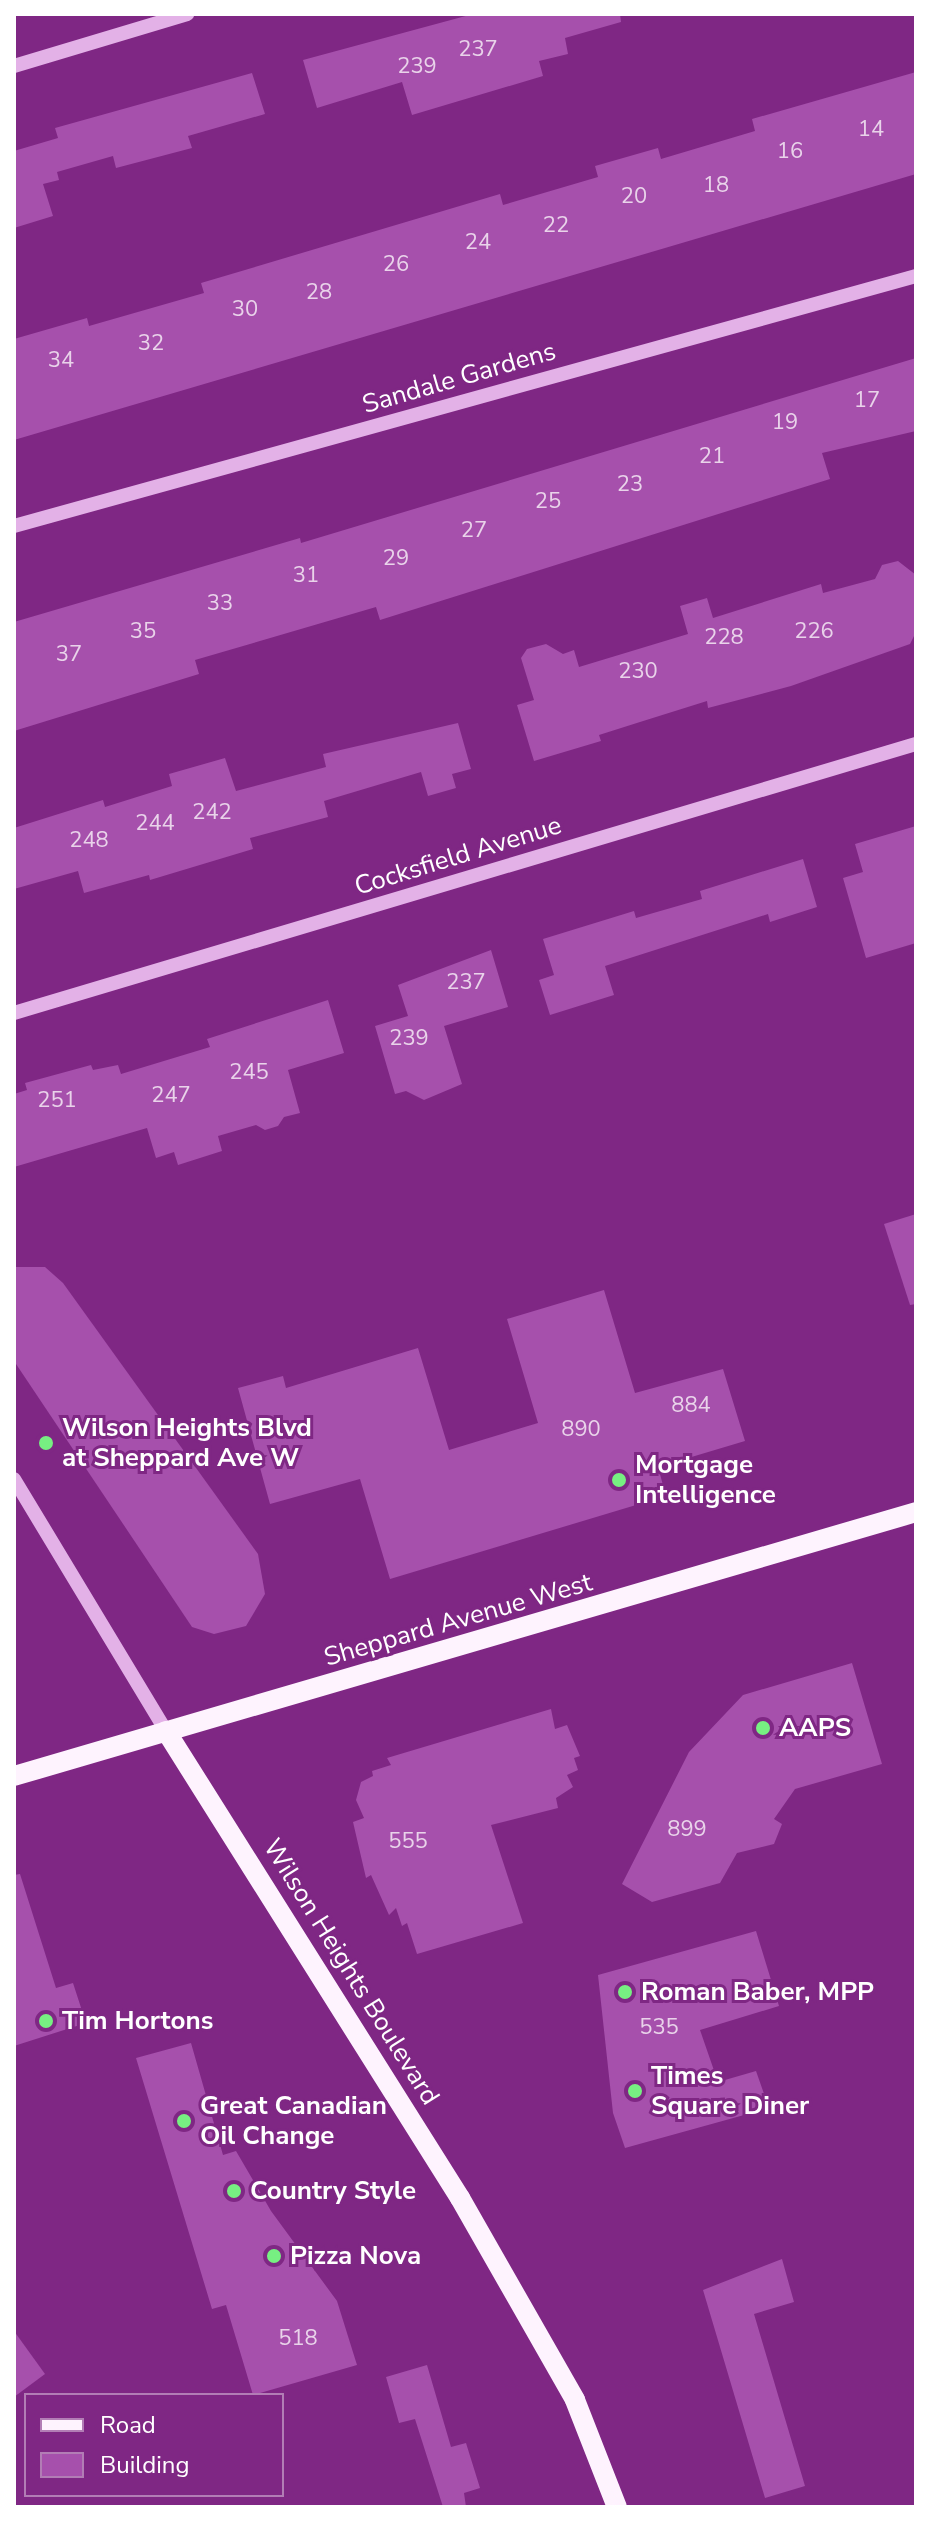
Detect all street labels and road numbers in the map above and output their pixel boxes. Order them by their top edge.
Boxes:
street label: Sandale Gardens [359,335,559,421]
street label: Cocksfield Avenue [351,810,565,902]
street label: Sheppard Avenue West [320,1567,596,1673]
street label: Wilson Heights Boulevard [256,1833,446,2111]

